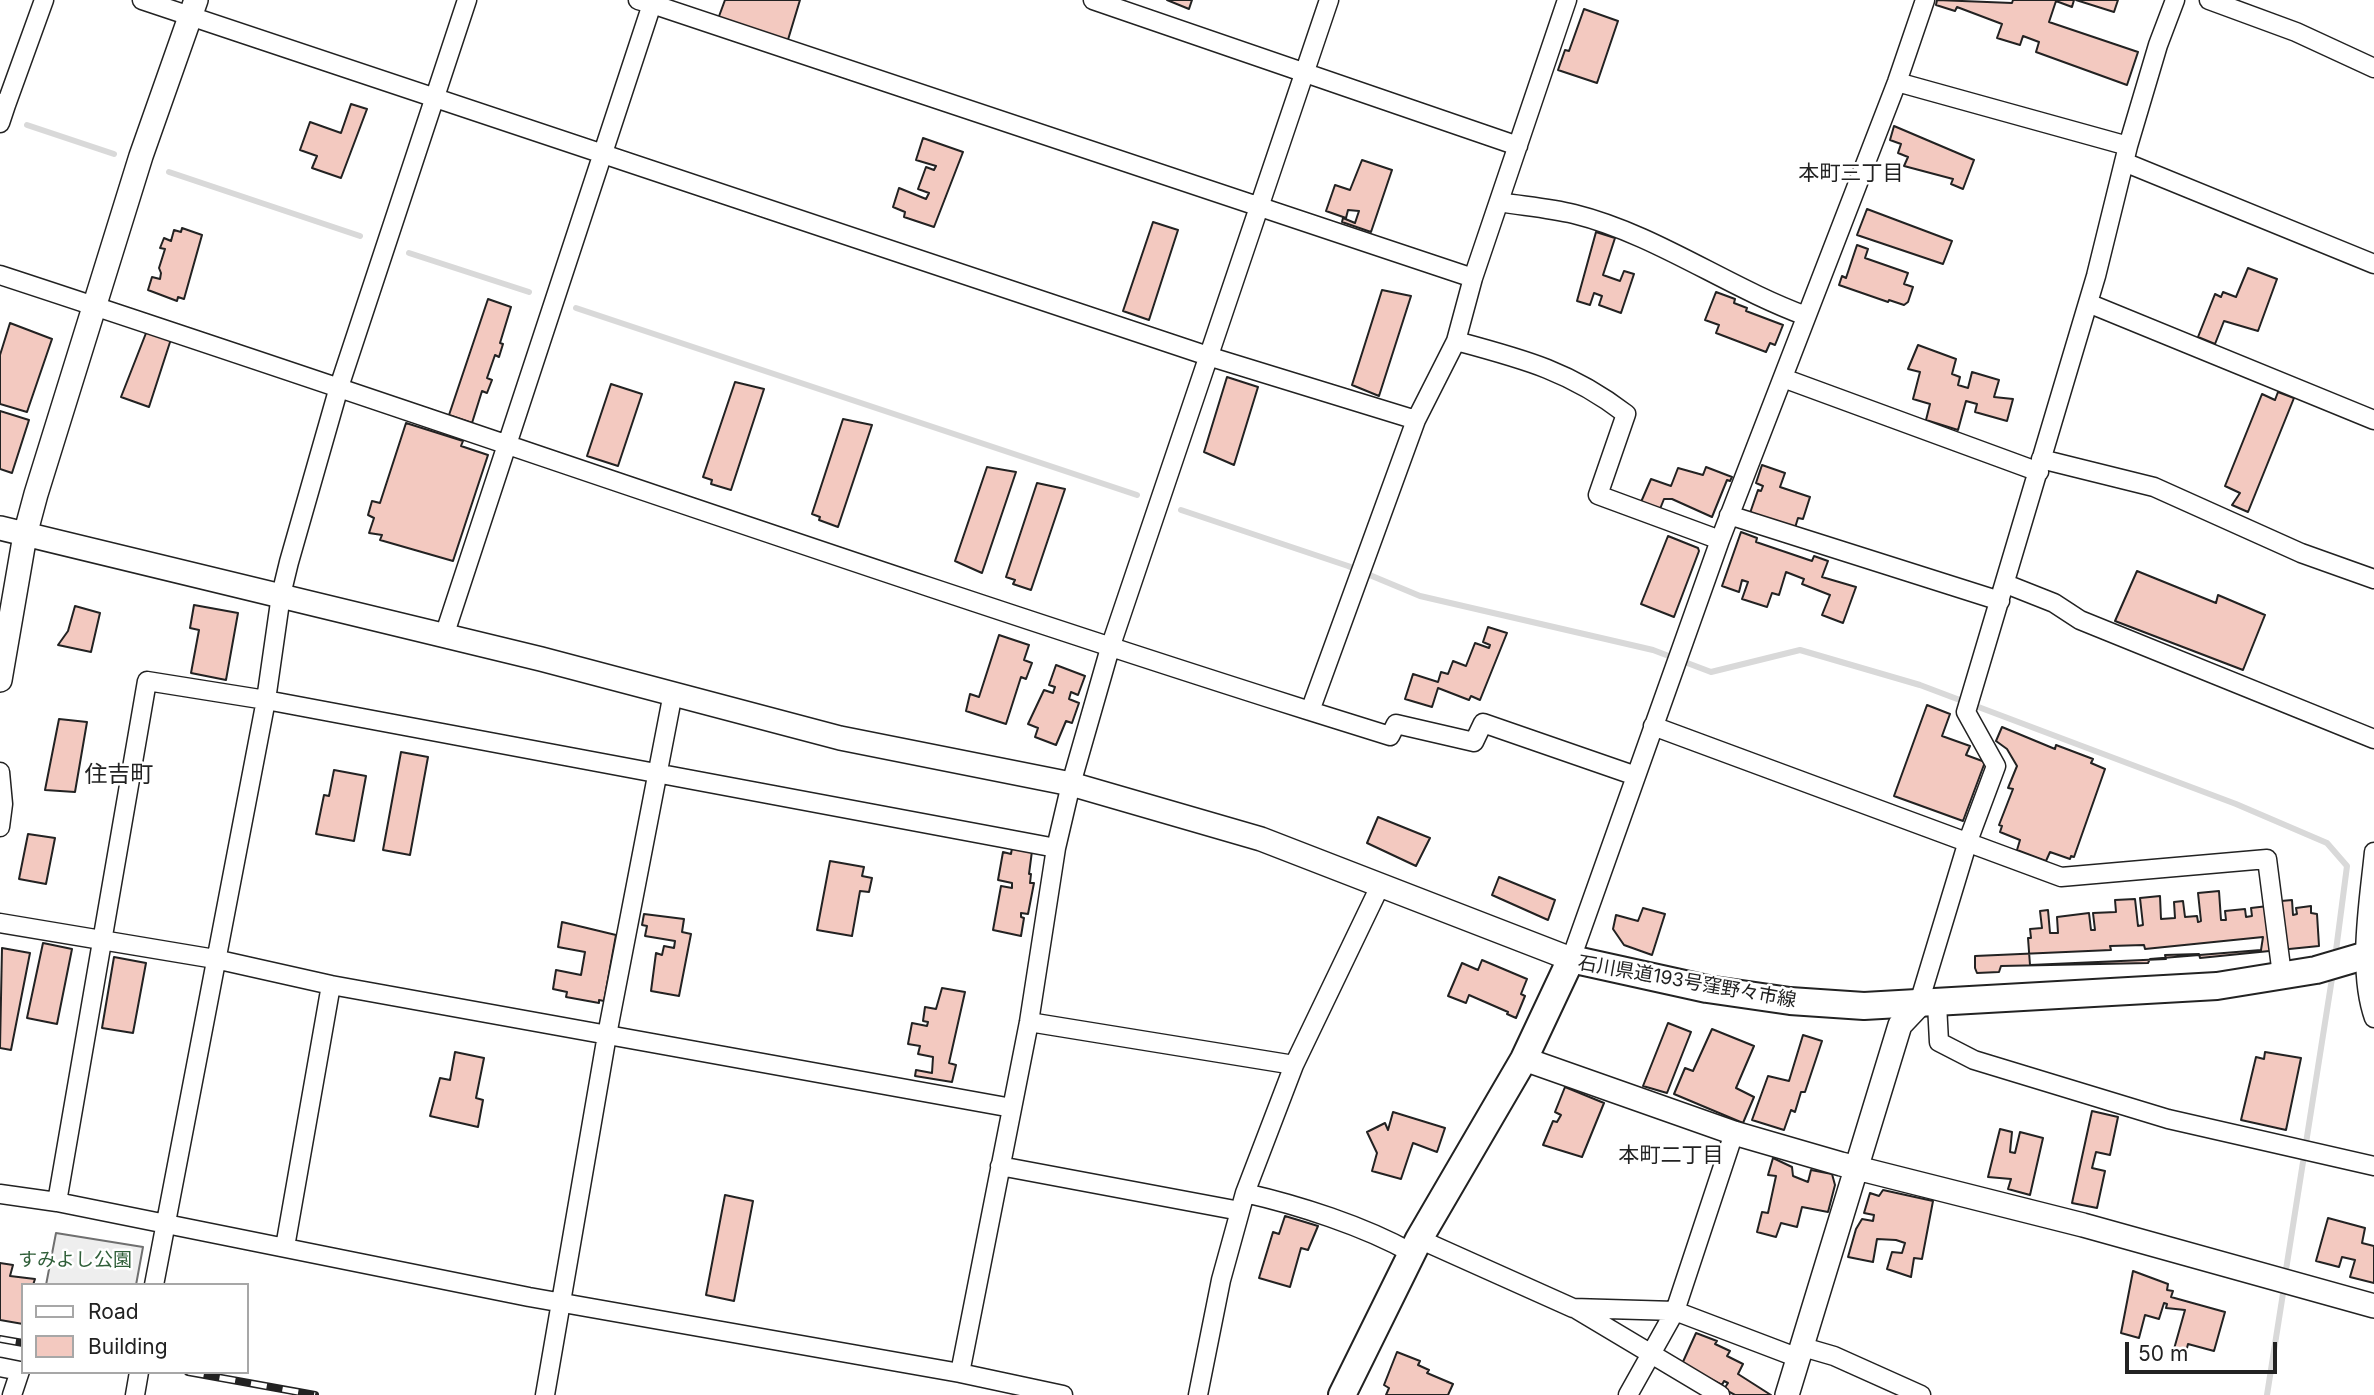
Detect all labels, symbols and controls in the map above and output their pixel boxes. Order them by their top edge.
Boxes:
district label: 本町三丁目 [1799,161,1903,187]
district label: 住吉町 [85,761,153,789]
street label: 石川県道193号窪野々市線 [1576,952,1798,1012]
district label: 本町二丁目 [1619,1143,1723,1169]
park label: すみよし公園 [18,1249,132,1271]
legend [21,1283,248,1374]
text: Road [88,1299,139,1324]
scale bar [2129,1328,2281,1372]
text: Building [88,1334,168,1359]
text: 50 m [2138,1341,2188,1366]

